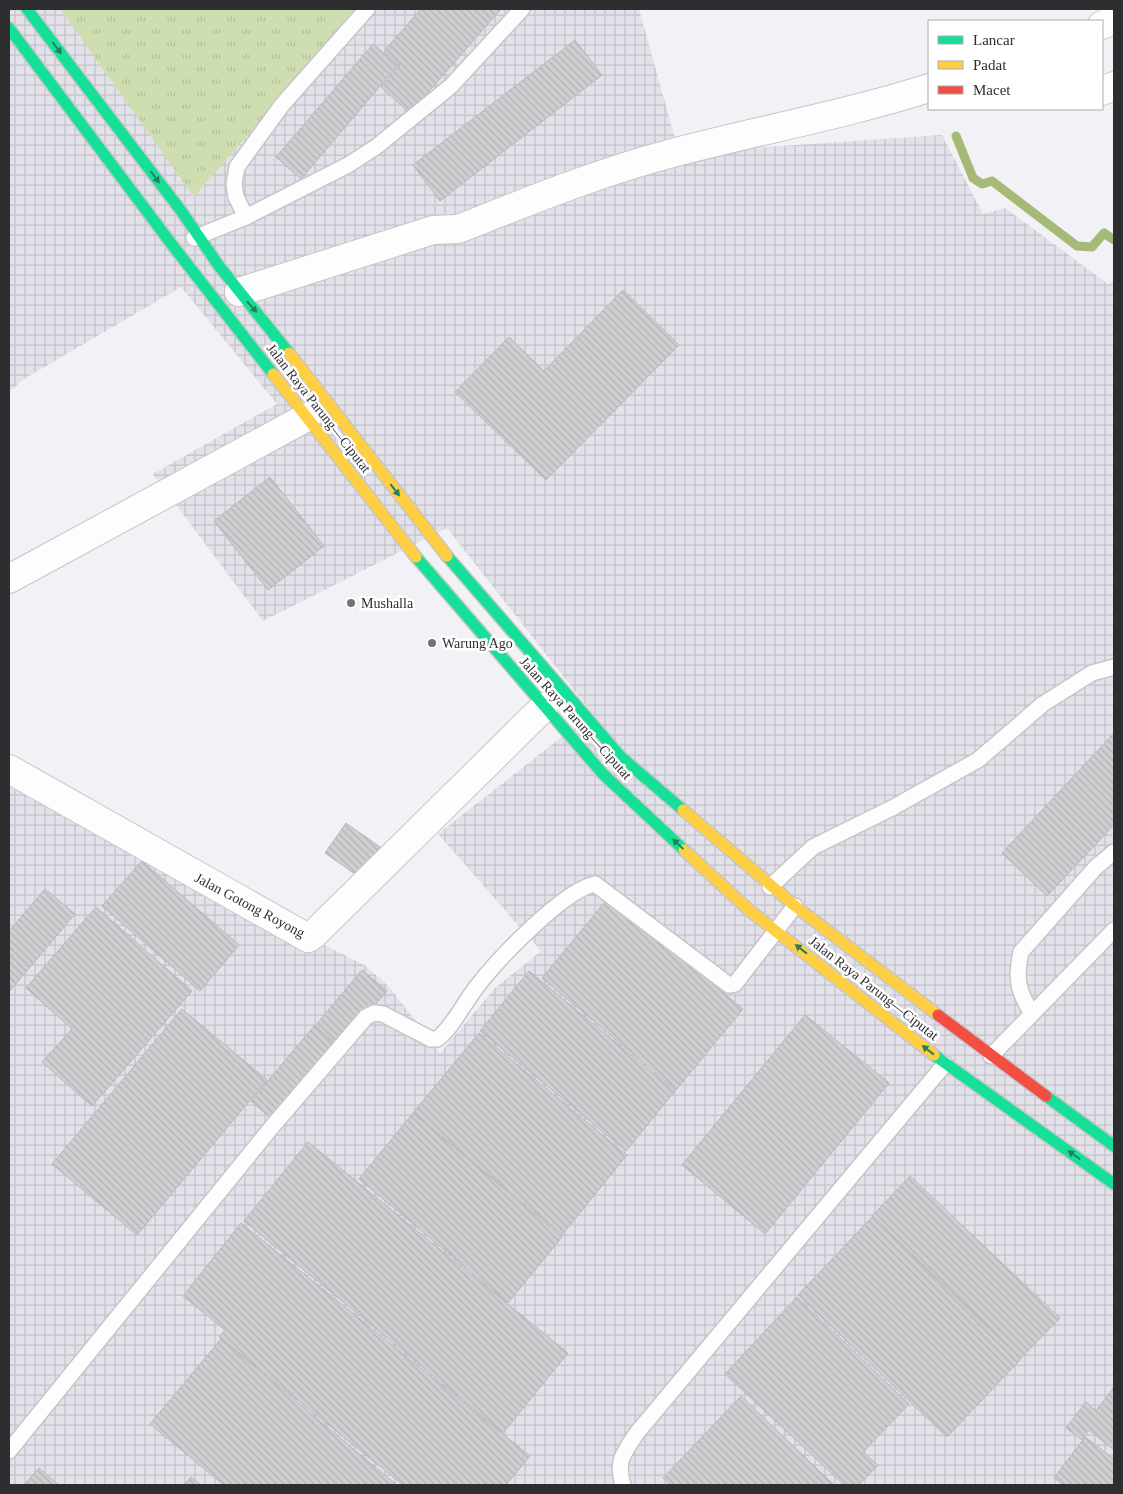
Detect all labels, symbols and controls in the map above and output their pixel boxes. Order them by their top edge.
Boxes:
legend [928,20,1103,110]
text: Lancar [973,32,1015,48]
one-way arrow [52,41,62,55]
text: Padat [973,57,1007,73]
text: Macet [973,82,1011,98]
one-way arrow [150,170,161,183]
one-way arrow [246,301,258,313]
street label: Jalan Raya Parung—Ciputat [264,341,374,476]
one-way arrow [390,483,401,496]
place label: Mushalla [361,596,414,611]
marker: Mushalla [345,597,357,609]
place label: Warung Ago [442,636,513,651]
marker: Warung Ago [426,637,438,649]
street label: Jalan Raya Parung—Ciputat [517,654,635,783]
one-way arrow [672,838,684,850]
street label: Jalan Gotong Royong [192,870,307,941]
street label: Jalan Raya Parung—Ciputat [806,933,941,1043]
one-way arrow [795,944,808,955]
one-way arrow [922,1045,935,1056]
one-way arrow [1068,1151,1081,1161]

